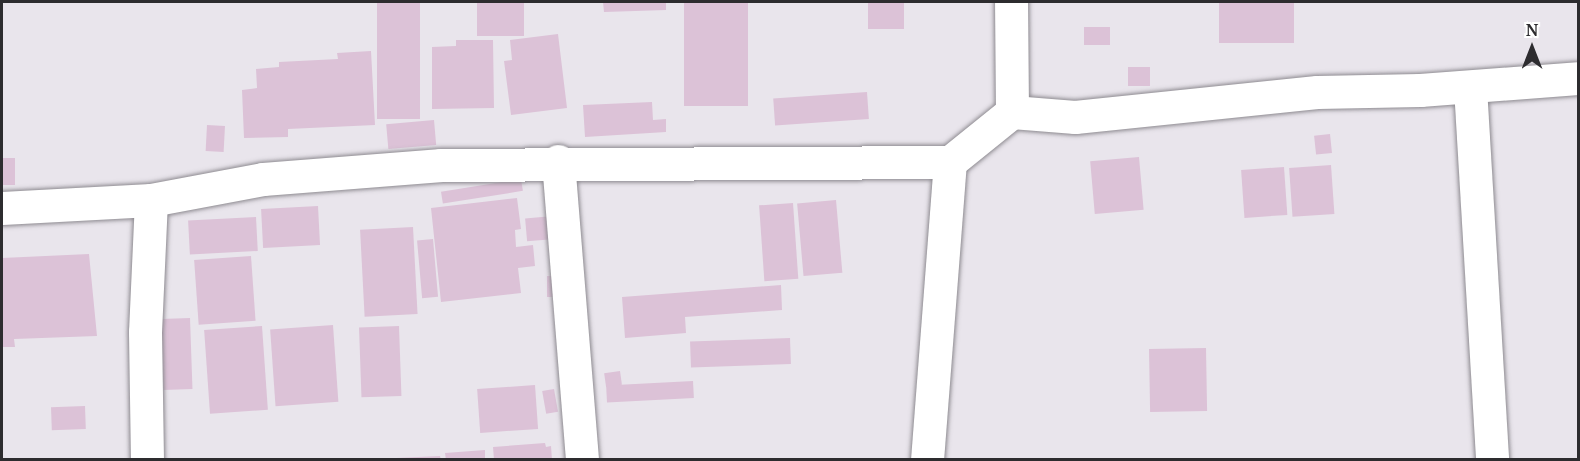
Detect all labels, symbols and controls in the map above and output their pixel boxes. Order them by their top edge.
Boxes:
north arrow [1502,18,1562,78]
text: N [1526,19,1538,41]

